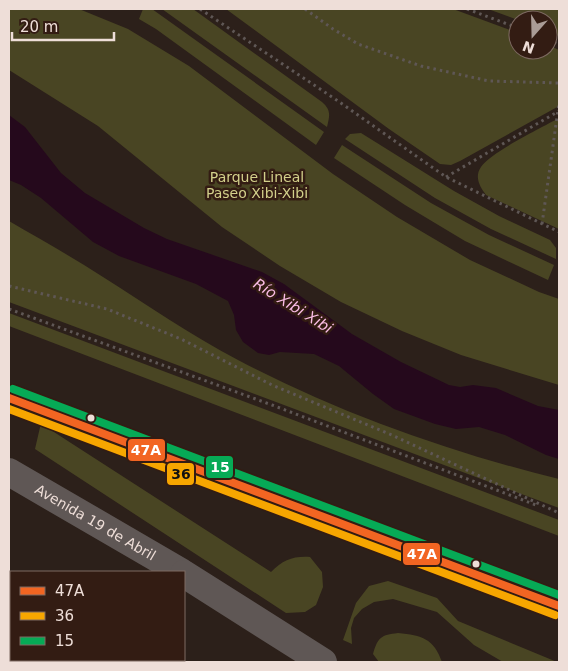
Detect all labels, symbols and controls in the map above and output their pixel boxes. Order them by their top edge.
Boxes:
scale bar [12,10,115,42]
north arrow [508,10,558,60]
text: 20 m [20,18,58,36]
text: N [520,38,537,57]
park label: Parque Lineal Paseo Xibi-Xibi [206,169,308,201]
water label: Río Xibi Xibi [250,275,336,338]
unlabelled marker [86,413,96,423]
line badge: 47A [127,438,166,462]
text: 47A [131,442,161,458]
line badge: 15 [205,455,234,479]
text: 15 [210,459,230,475]
line badge: 36 [166,462,195,486]
text: 36 [171,466,191,482]
street label: Avenida 19 de Abril [32,481,159,564]
line badge: 47A [402,542,441,566]
text: 47A [407,546,437,562]
unlabelled marker [471,559,481,569]
legend [10,571,185,661]
text: 47A [55,582,85,600]
text: 36 [55,607,74,625]
text: 15 [55,632,74,650]

